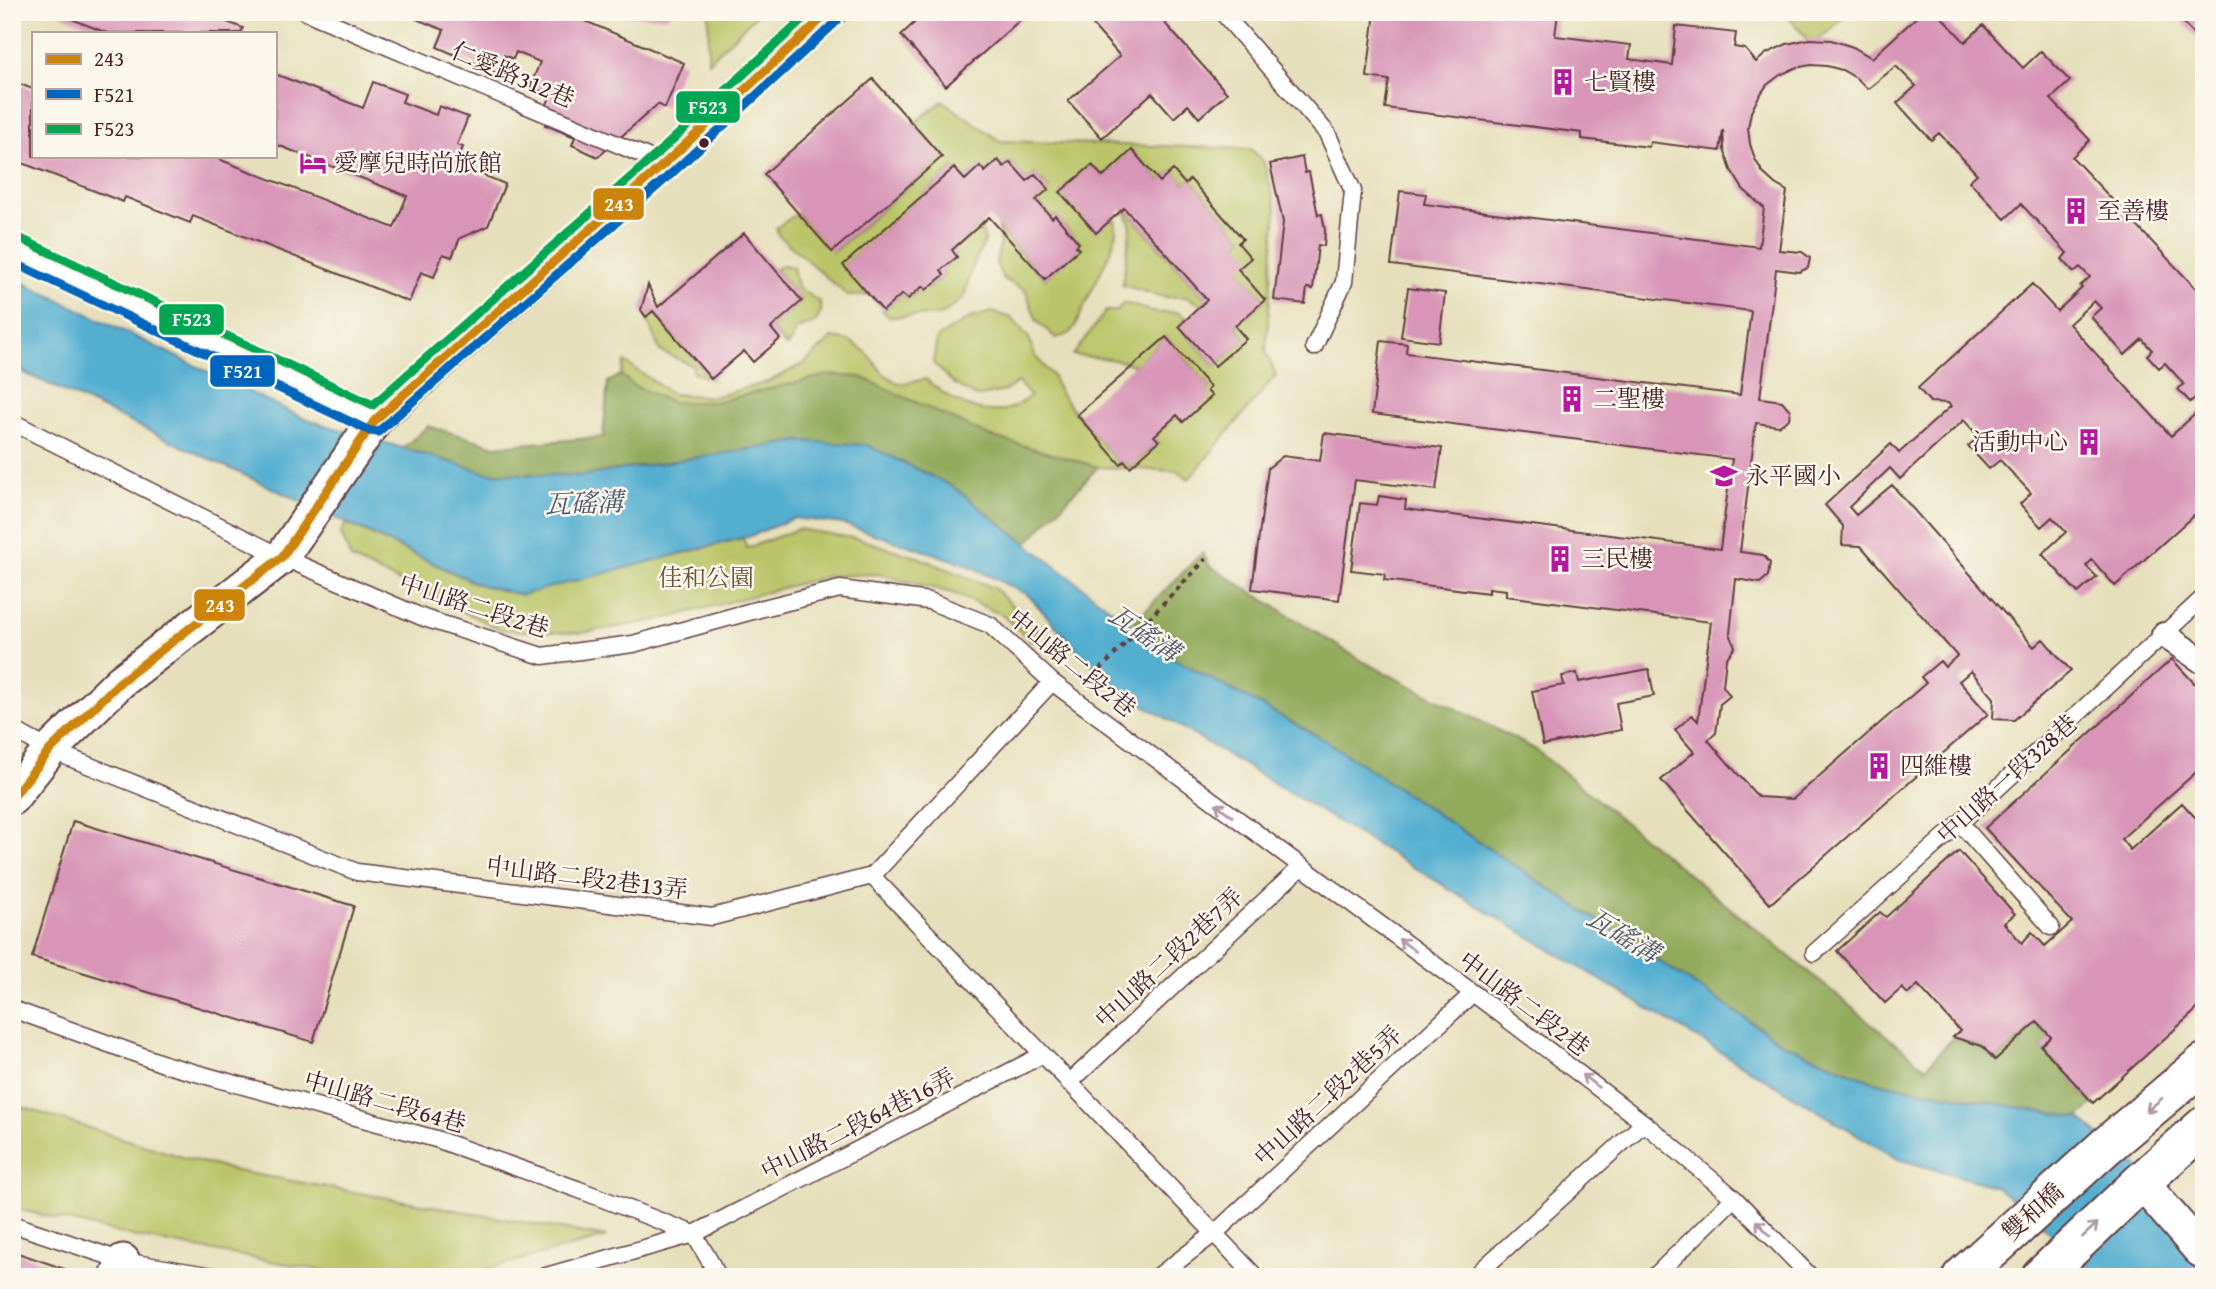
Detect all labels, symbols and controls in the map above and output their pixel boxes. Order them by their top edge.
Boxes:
legend [32,32,276,158]
street label: 仁愛路312巷 [446,33,580,116]
text: 243 [94,43,124,74]
place label: 七賢樓 [1584,64,1656,99]
building icon: 七賢樓 [1548,67,1578,97]
text: F521 [94,79,135,110]
line badge: F523 [675,90,741,124]
text: F523 [688,93,728,121]
text: F523 [94,113,135,144]
unlabelled marker [697,136,711,150]
place label: 愛摩兒時尚旅館 [334,145,502,180]
hotel icon: 愛摩兒時尚旅館 [298,148,328,178]
line badge: 243 [592,187,645,221]
text: 243 [604,190,634,218]
place label: 至善樓 [2097,193,2169,228]
building icon: 至善樓 [2061,196,2091,226]
line badge: F523 [158,303,225,336]
text: F523 [172,305,212,333]
line badge: F521 [209,354,276,388]
text: F521 [223,357,263,385]
place label: 二聖樓 [1593,381,1665,416]
building icon: 二聖樓 [1557,384,1587,414]
place label: 活動中心 [1972,424,2068,459]
building icon: 活動中心 [2074,427,2104,457]
place label: 永平國小 [1745,458,1841,493]
school or university icon: 永平國小 [1709,461,1739,491]
water label: 瓦磘溝 [544,482,628,523]
place label: 三民樓 [1581,541,1653,576]
building icon: 三民樓 [1545,544,1575,574]
park label: 佳和公園 [658,560,754,595]
street label: 中山路二段2巷 [395,565,554,646]
line badge: 243 [193,588,246,622]
text: 243 [205,591,235,619]
water label: 瓦磘溝 [1101,595,1191,673]
street label: 中山路二段2巷 [1001,600,1144,725]
street label: 中山路一段328巷 [1929,706,2085,851]
place label: 四維樓 [1900,748,1972,783]
building icon: 四維樓 [1864,751,1894,781]
one-way arrow [1216,803,1234,818]
street label: 中山路二段2巷13弄 [484,848,690,907]
street label: 中山路二段2巷7弄 [1087,880,1250,1036]
water label: 瓦磘溝 [1580,898,1670,973]
one-way arrow [1398,938,1417,953]
street label: 中山路二段2巷 [1452,943,1597,1064]
street label: 中山路二段2巷5弄 [1246,1018,1409,1174]
street label: 中山路二段64巷16弄 [754,1059,961,1188]
street label: 中山路二段64巷 [300,1062,470,1141]
one-way arrow [1581,1074,1599,1089]
one-way arrow [2146,1097,2164,1113]
street label: 雙和橋 [1994,1175,2071,1249]
one-way arrow [1755,1220,1772,1237]
one-way arrow [2081,1221,2098,1238]

